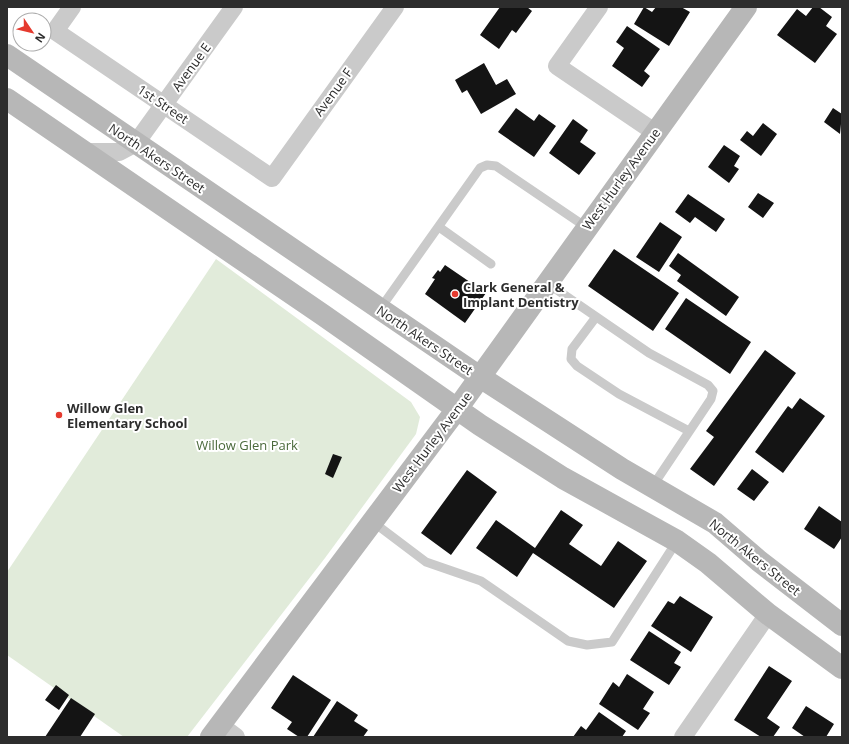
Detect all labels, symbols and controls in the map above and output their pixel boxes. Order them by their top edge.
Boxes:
north arrow [12,12,52,52]
text: N [32,30,49,46]
street label: Avenue E [167,39,215,95]
street label: Avenue F [309,64,357,120]
street label: 1st Street [134,80,192,128]
street label: North Akers Street [105,119,209,197]
street label: West Hurley Avenue [578,124,664,234]
place label: Clark General & Implant Dentistry [463,278,579,311]
marker: Clark General & Implant Dentistry [450,289,460,299]
street label: North Akers Street [373,301,477,379]
street label: West Hurley Avenue [388,388,476,496]
place label: Willow Glen Elementary School [67,399,188,432]
marker: Willow Glen Elementary School [54,410,64,420]
park label: Willow Glen Park [196,436,298,454]
street label: North Akers Street [706,515,805,600]

